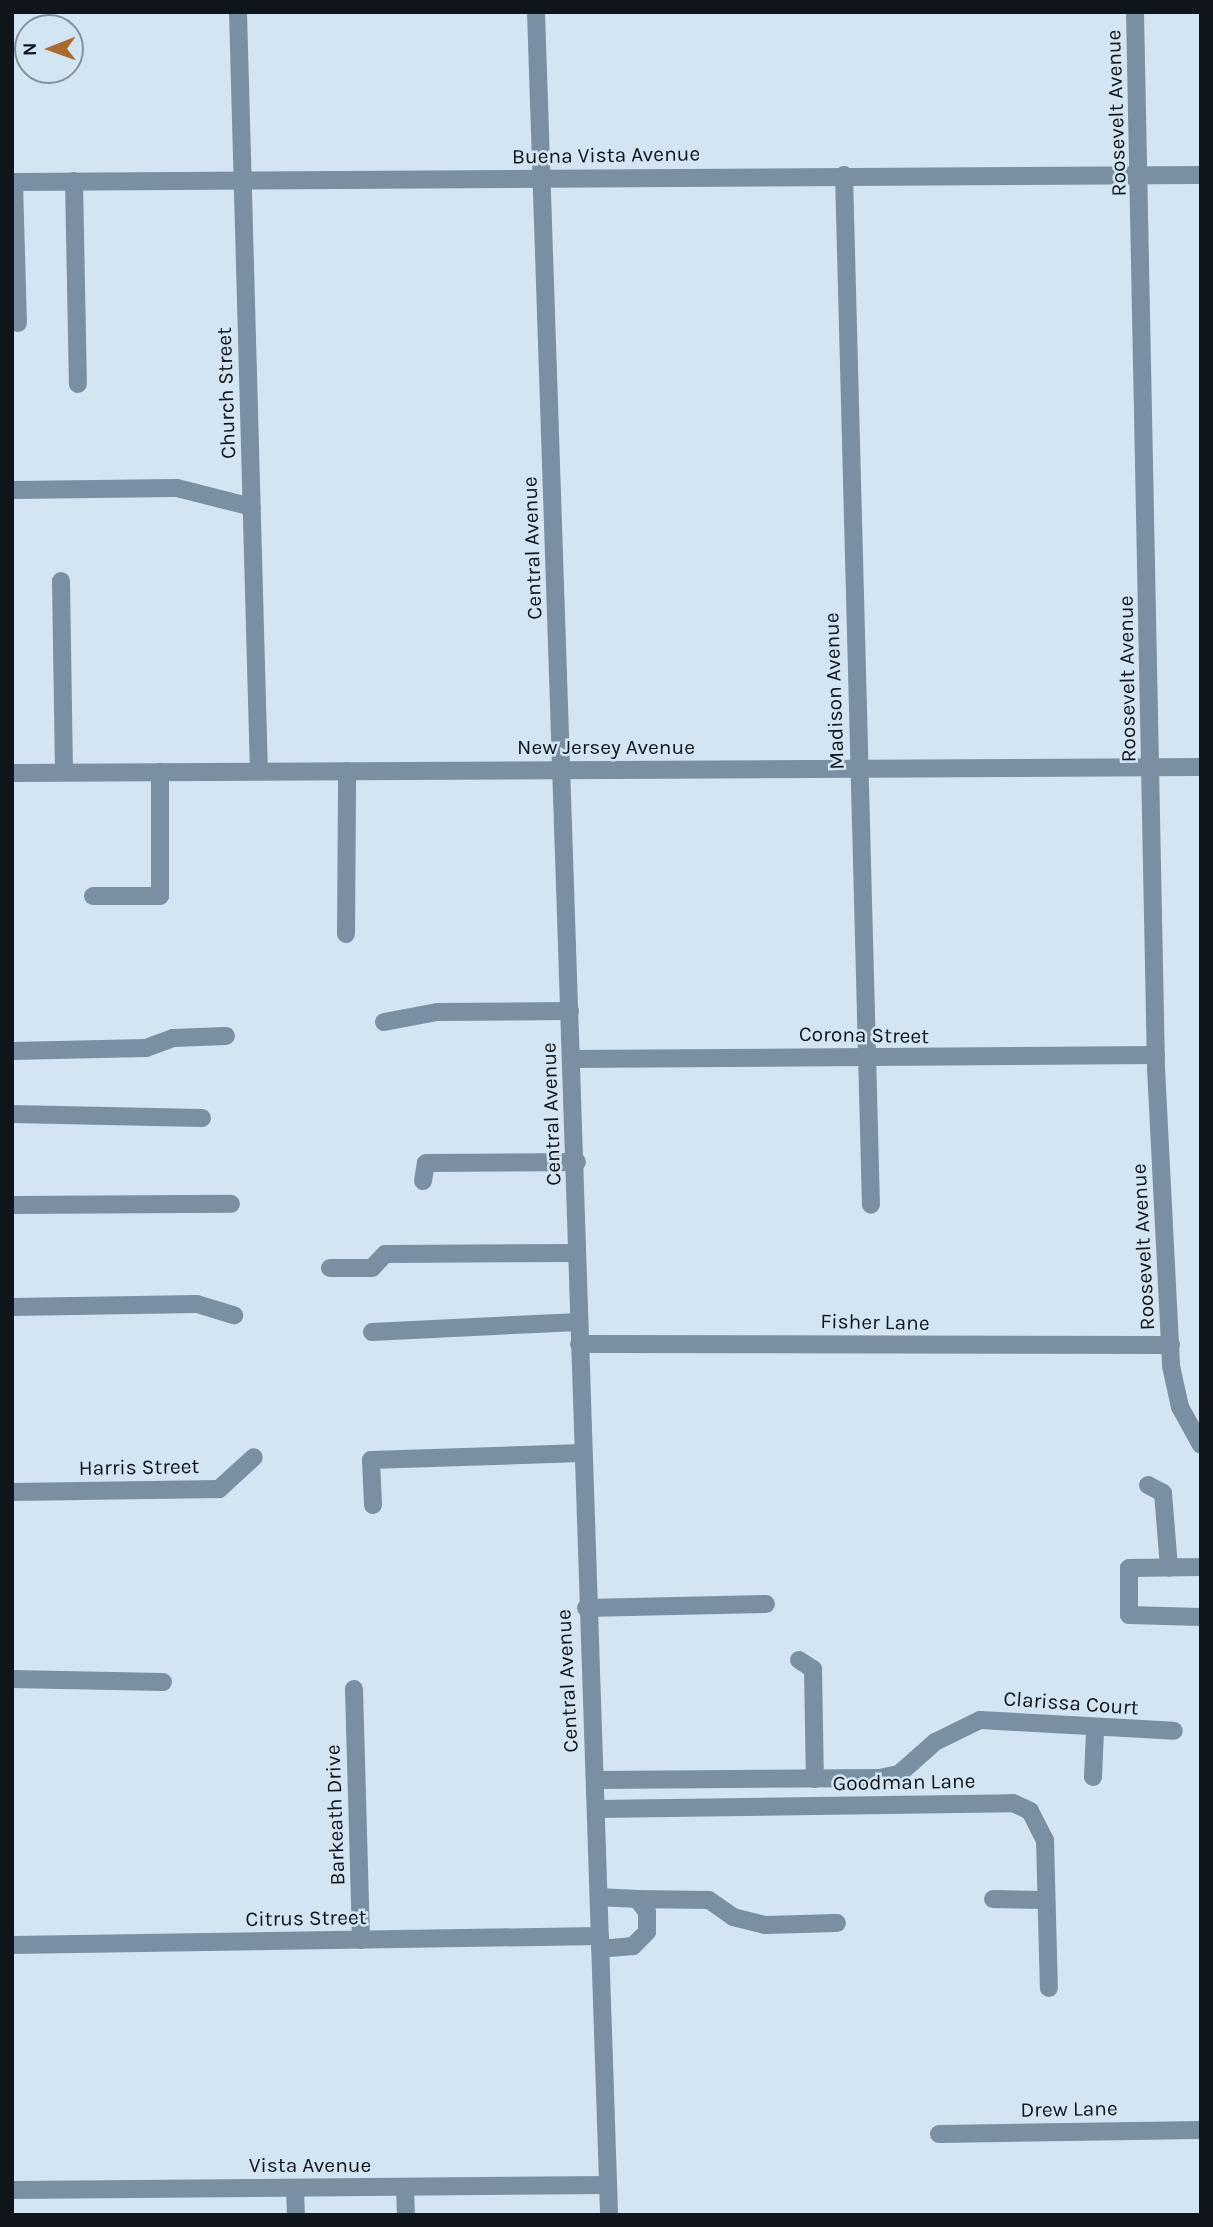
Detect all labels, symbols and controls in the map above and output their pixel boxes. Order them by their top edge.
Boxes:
north arrow [14,14,84,84]
street label: Roosevelt Avenue [1100,29,1132,197]
text: N [19,42,41,56]
street label: Buena Vista Avenue [512,141,700,169]
street label: Church Street [211,327,241,459]
street label: Central Avenue [517,476,547,620]
street label: Roosevelt Avenue [1113,595,1141,763]
street label: Madison Avenue [819,612,849,770]
street label: New Jersey Avenue [517,734,695,760]
street label: Corona Street [799,1021,929,1049]
street label: Central Avenue [536,1042,566,1186]
street label: Roosevelt Avenue [1126,1163,1160,1331]
street label: Fisher Lane [820,1308,930,1336]
street label: Harris Street [78,1453,200,1481]
street label: Central Avenue [551,1609,583,1753]
street label: Clarissa Court [1003,1686,1139,1720]
street label: Barkeath Drive [320,1744,350,1886]
street label: Goodman Lane [832,1768,976,1796]
street label: Citrus Street [245,1904,367,1932]
street label: Drew Lane [1020,2096,1118,2122]
street label: Vista Avenue [249,2152,371,2178]

